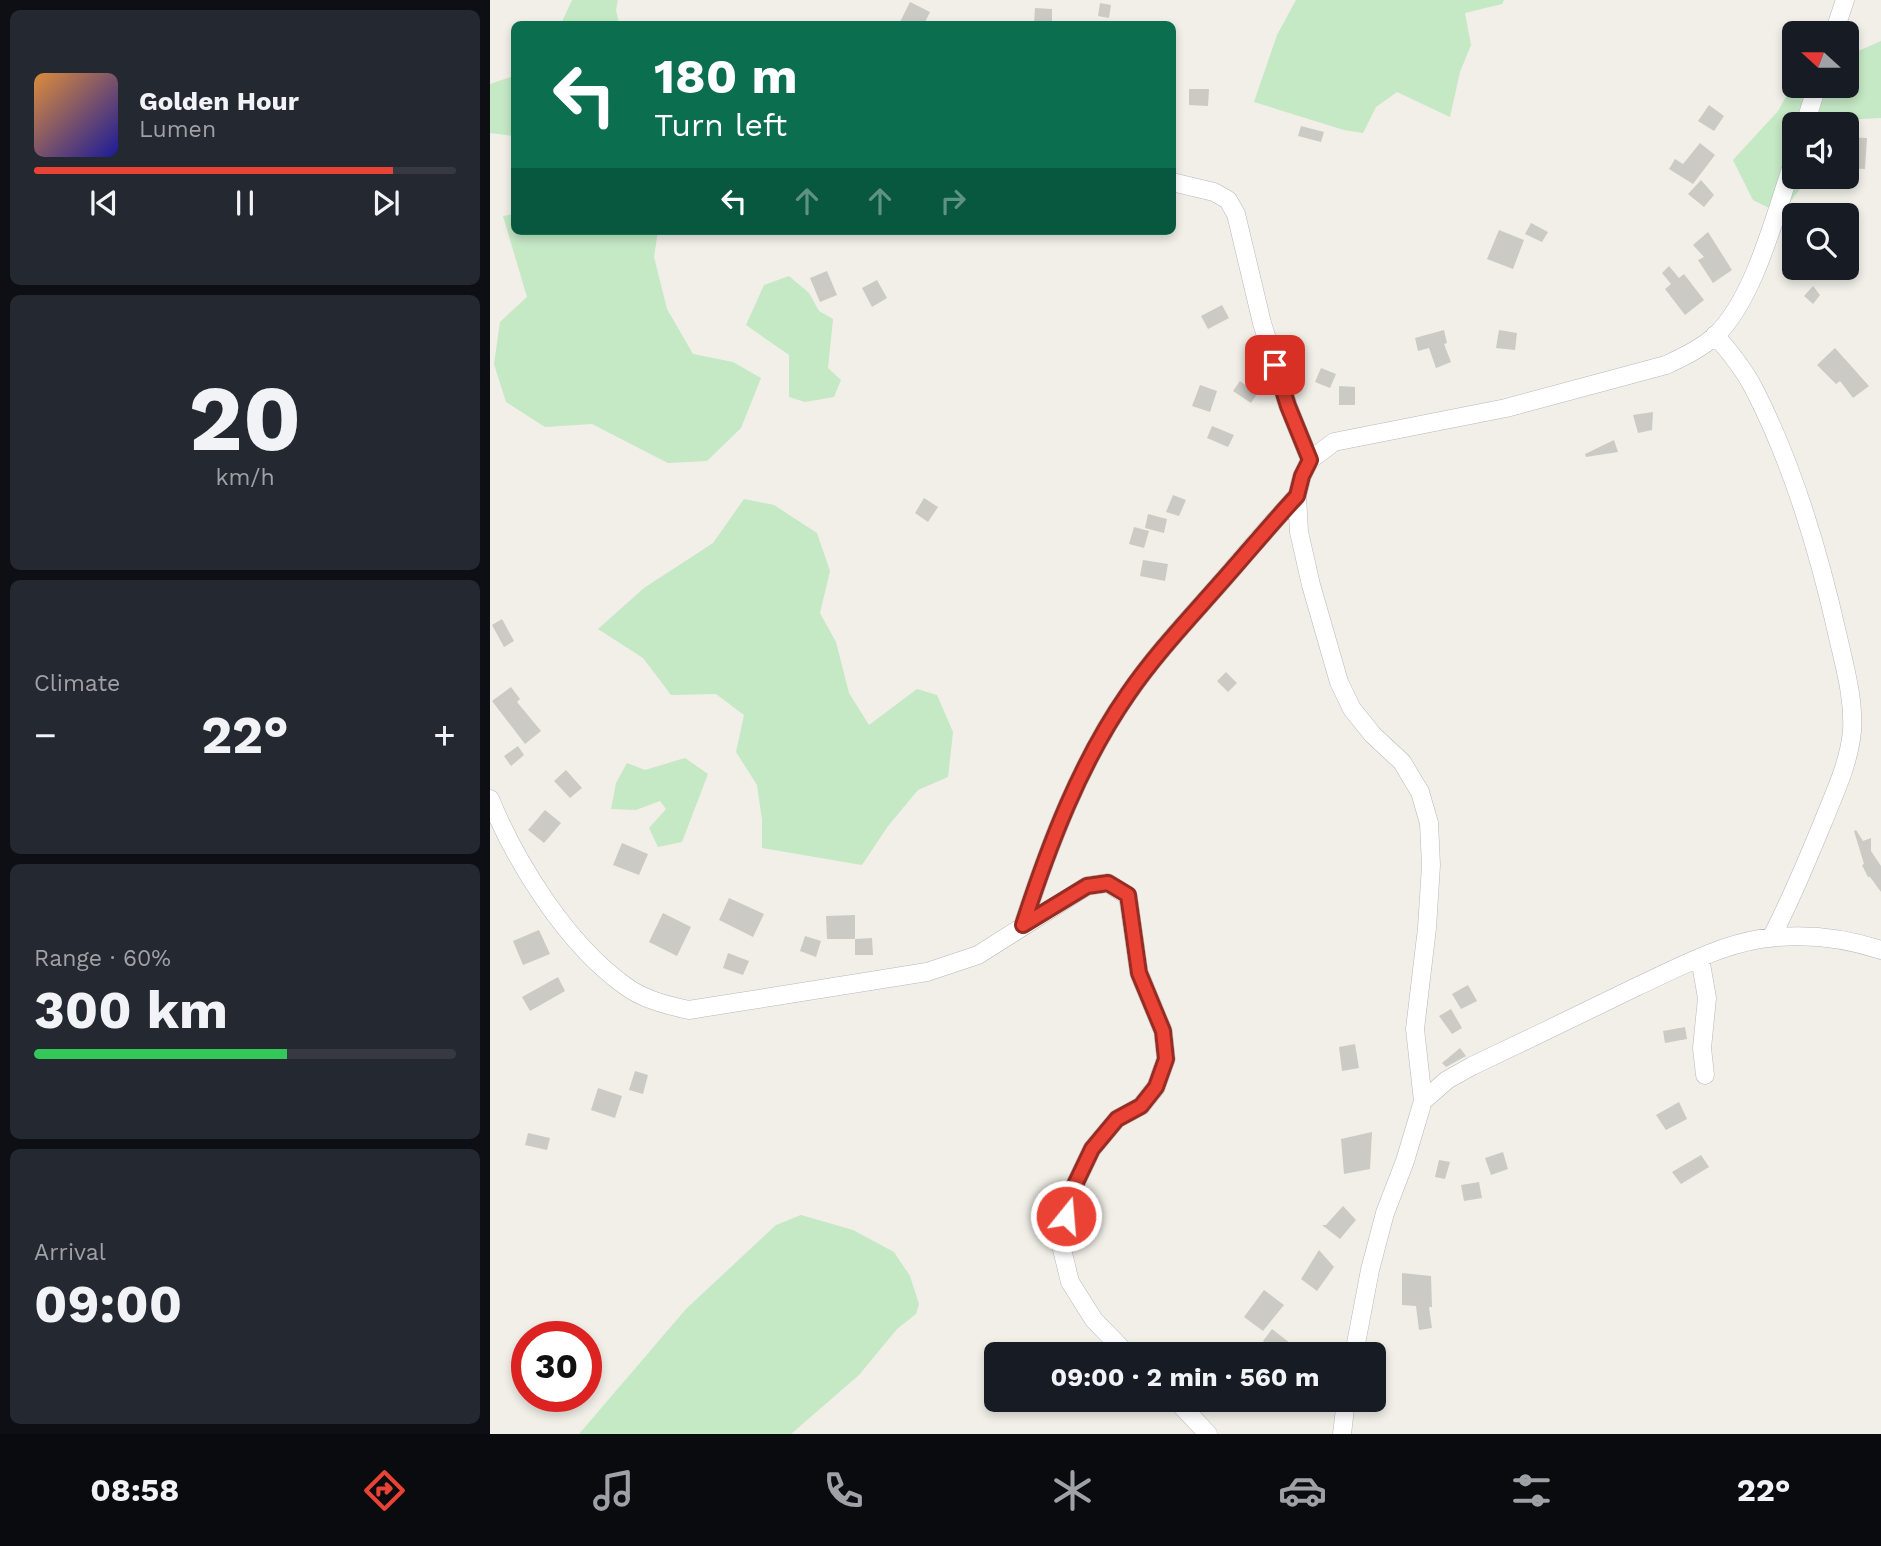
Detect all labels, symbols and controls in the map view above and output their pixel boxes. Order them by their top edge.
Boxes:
north arrow [1782,21,1858,98]
map controls [1782,21,1859,280]
text: 180 m [654,47,798,105]
icon: left [539,49,630,140]
text: Golden Hour [139,86,299,116]
text: Turn left [654,106,787,144]
button: sound [1782,112,1859,189]
text: Lumen [139,116,216,143]
icon: left [715,182,753,220]
icon: ahead [788,182,826,220]
icon: ahead [861,182,899,220]
icon: right [934,182,972,220]
icon: previous [85,184,123,222]
icon: pause [226,184,264,222]
icon: next [367,184,405,222]
button: search [1782,203,1859,280]
pin [1245,335,1305,395]
icon: arrive [1256,346,1294,384]
text: 20 [189,365,301,472]
text: km/h [215,464,275,491]
text: Climate [34,670,120,697]
text: 22° [201,705,289,766]
text: − [34,713,57,757]
text: + [433,713,456,757]
text: Range · 60% [34,945,171,972]
text: 300 km [34,980,228,1041]
position arrow [1029,1179,1103,1253]
text: Arrival [34,1239,106,1266]
text: 09:00 [34,1274,182,1335]
speed limit sign: 30 [511,1321,602,1412]
text: 09:00 · 2 min · 560 m [1051,1362,1320,1392]
icon: directions [360,1466,409,1515]
icon: music [589,1466,638,1515]
icon: phone [819,1466,868,1515]
icon: climate [1048,1466,1097,1515]
icon: car [1278,1466,1327,1515]
icon: filters [1507,1466,1556,1515]
text: 08:58 [90,1471,179,1509]
text: 22° [1737,1471,1791,1509]

